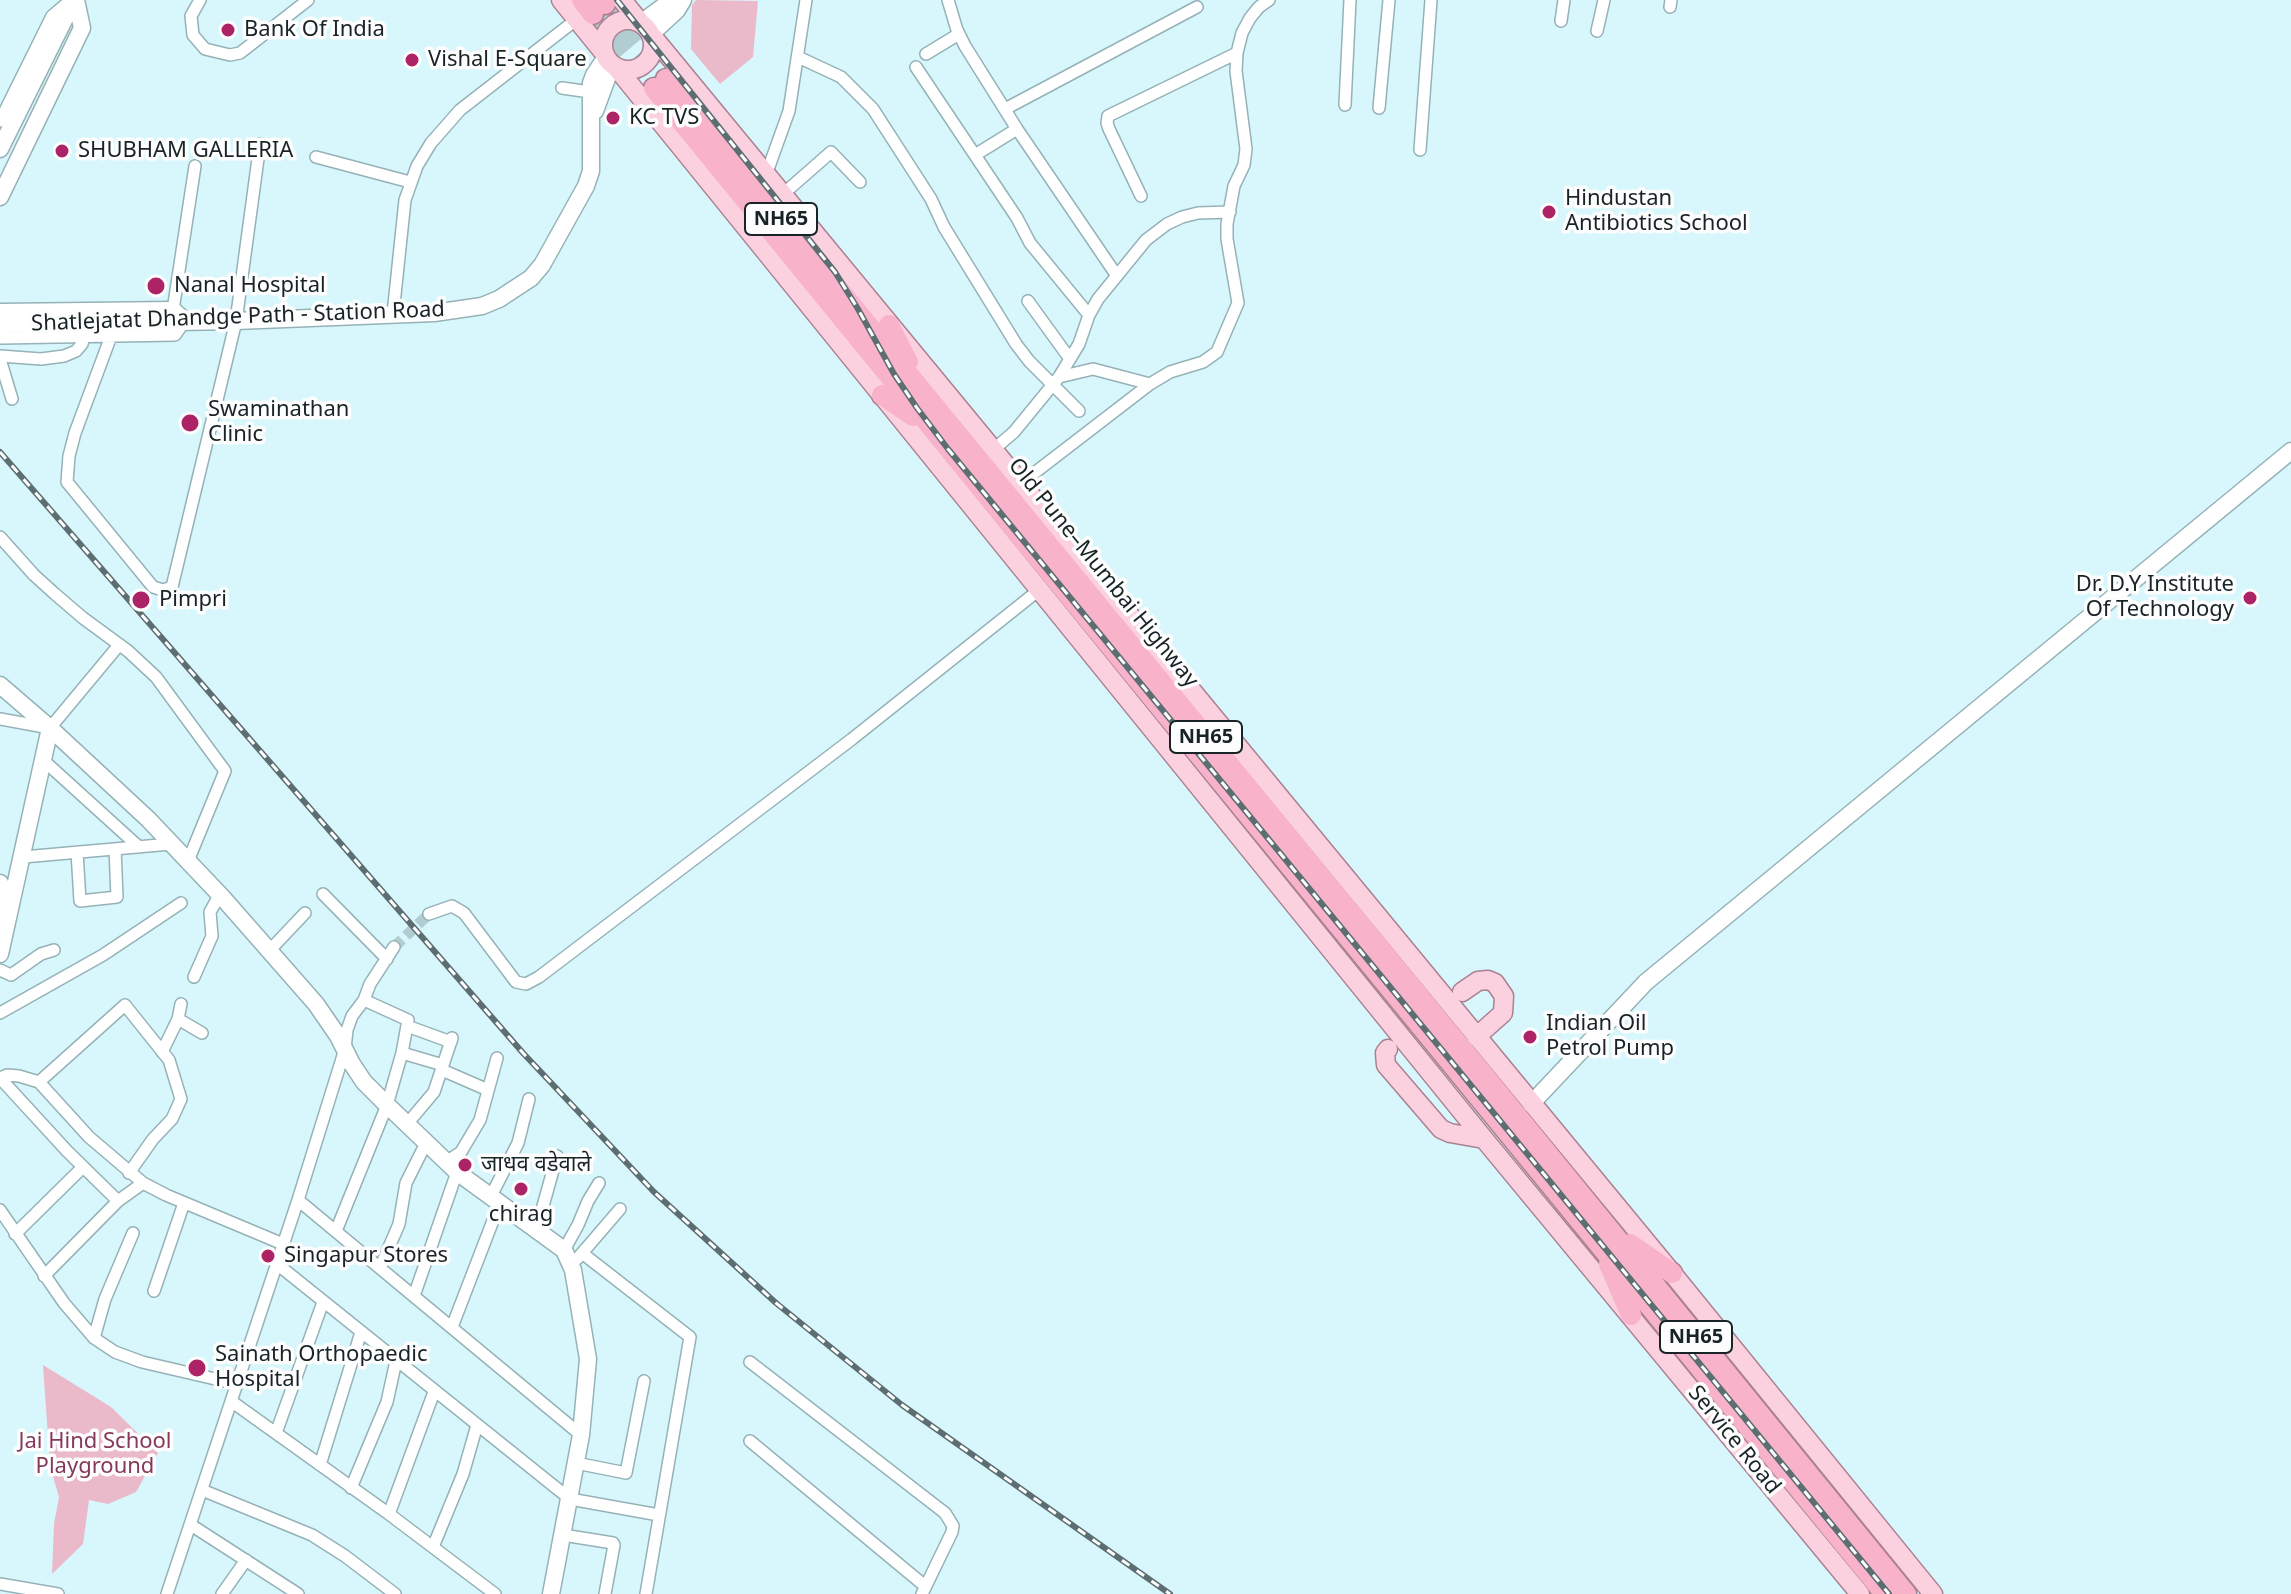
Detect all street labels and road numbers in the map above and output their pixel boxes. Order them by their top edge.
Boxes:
road number: NH65 [745,203,817,235]
street label: Shatlejatat Dhandge Path - Station Road [31,297,445,337]
street label: Old Pune–Mumbai Highway [1002,453,1204,693]
road number: NH65 [1170,721,1242,753]
road number: NH65 [1660,1321,1732,1353]
street label: Service Road [1682,1380,1786,1500]

